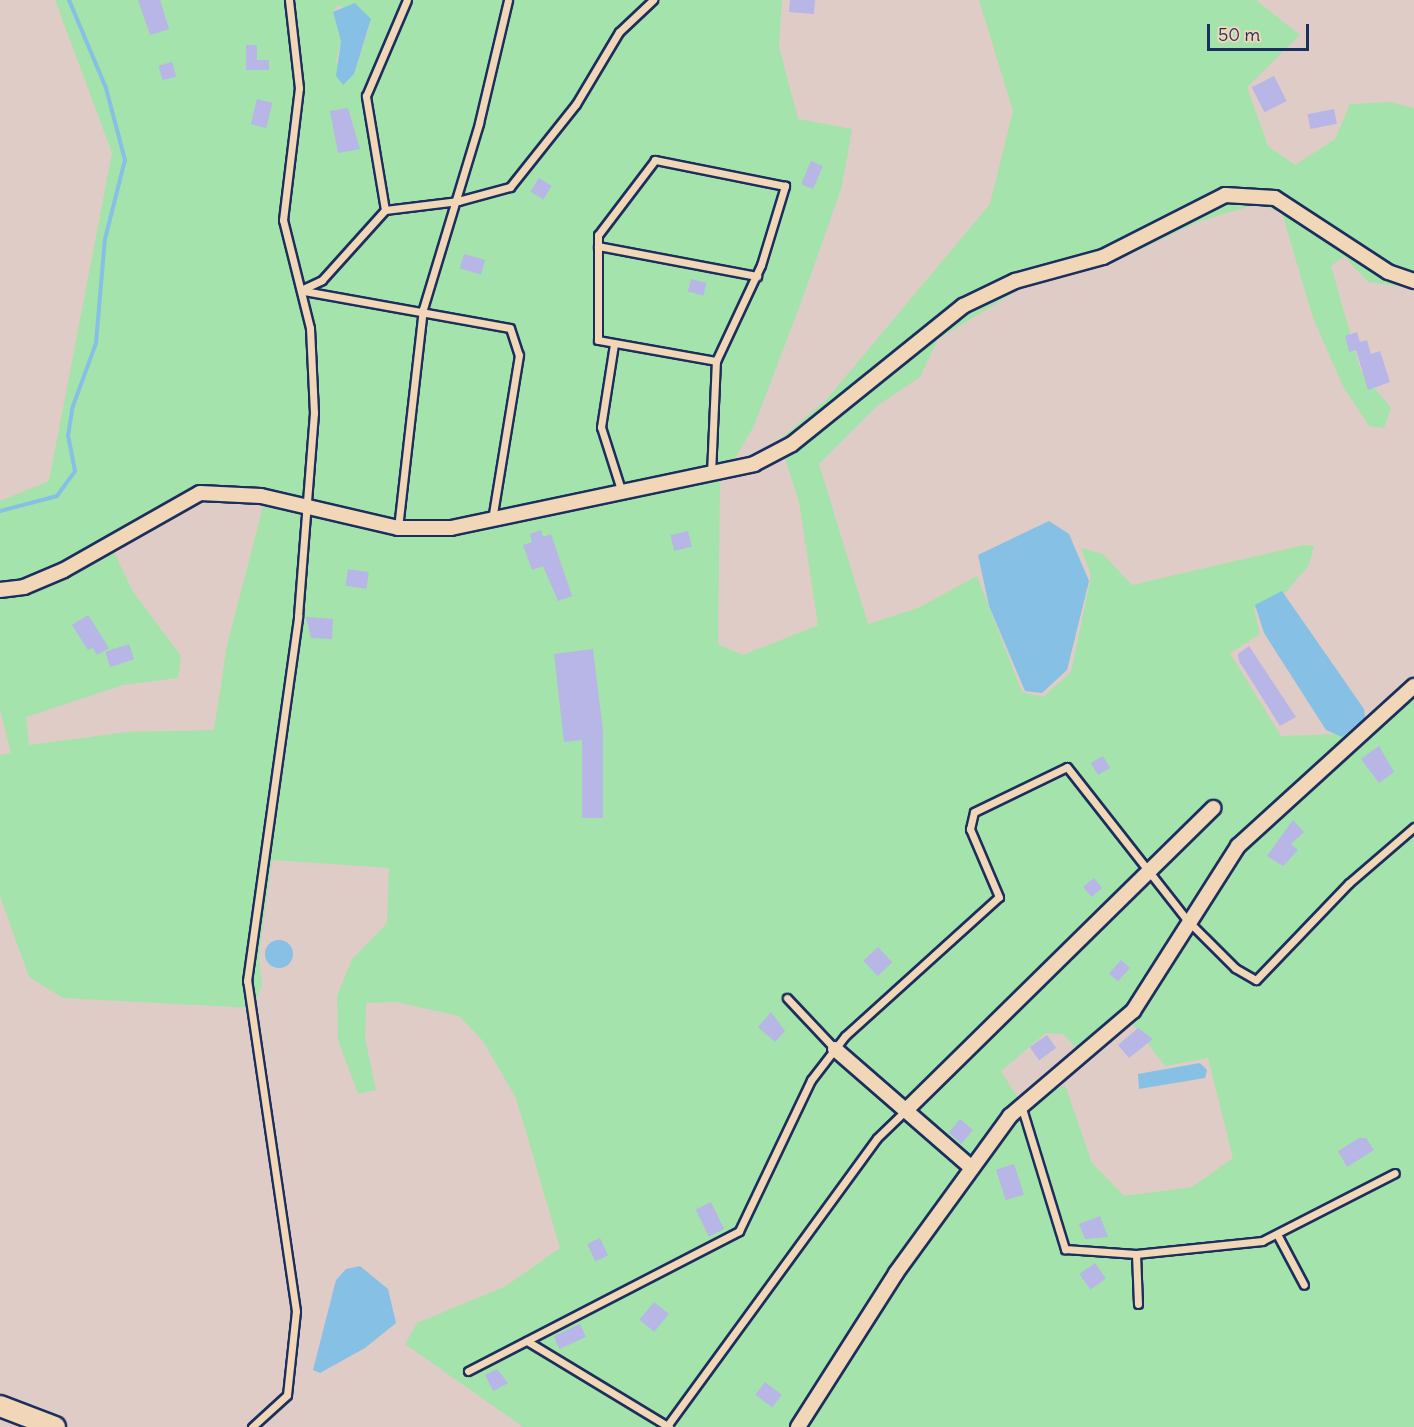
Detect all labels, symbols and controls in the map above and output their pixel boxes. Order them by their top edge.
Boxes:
scale bar [1210,12,1312,50]
text: 50 m [1218,23,1260,46]

